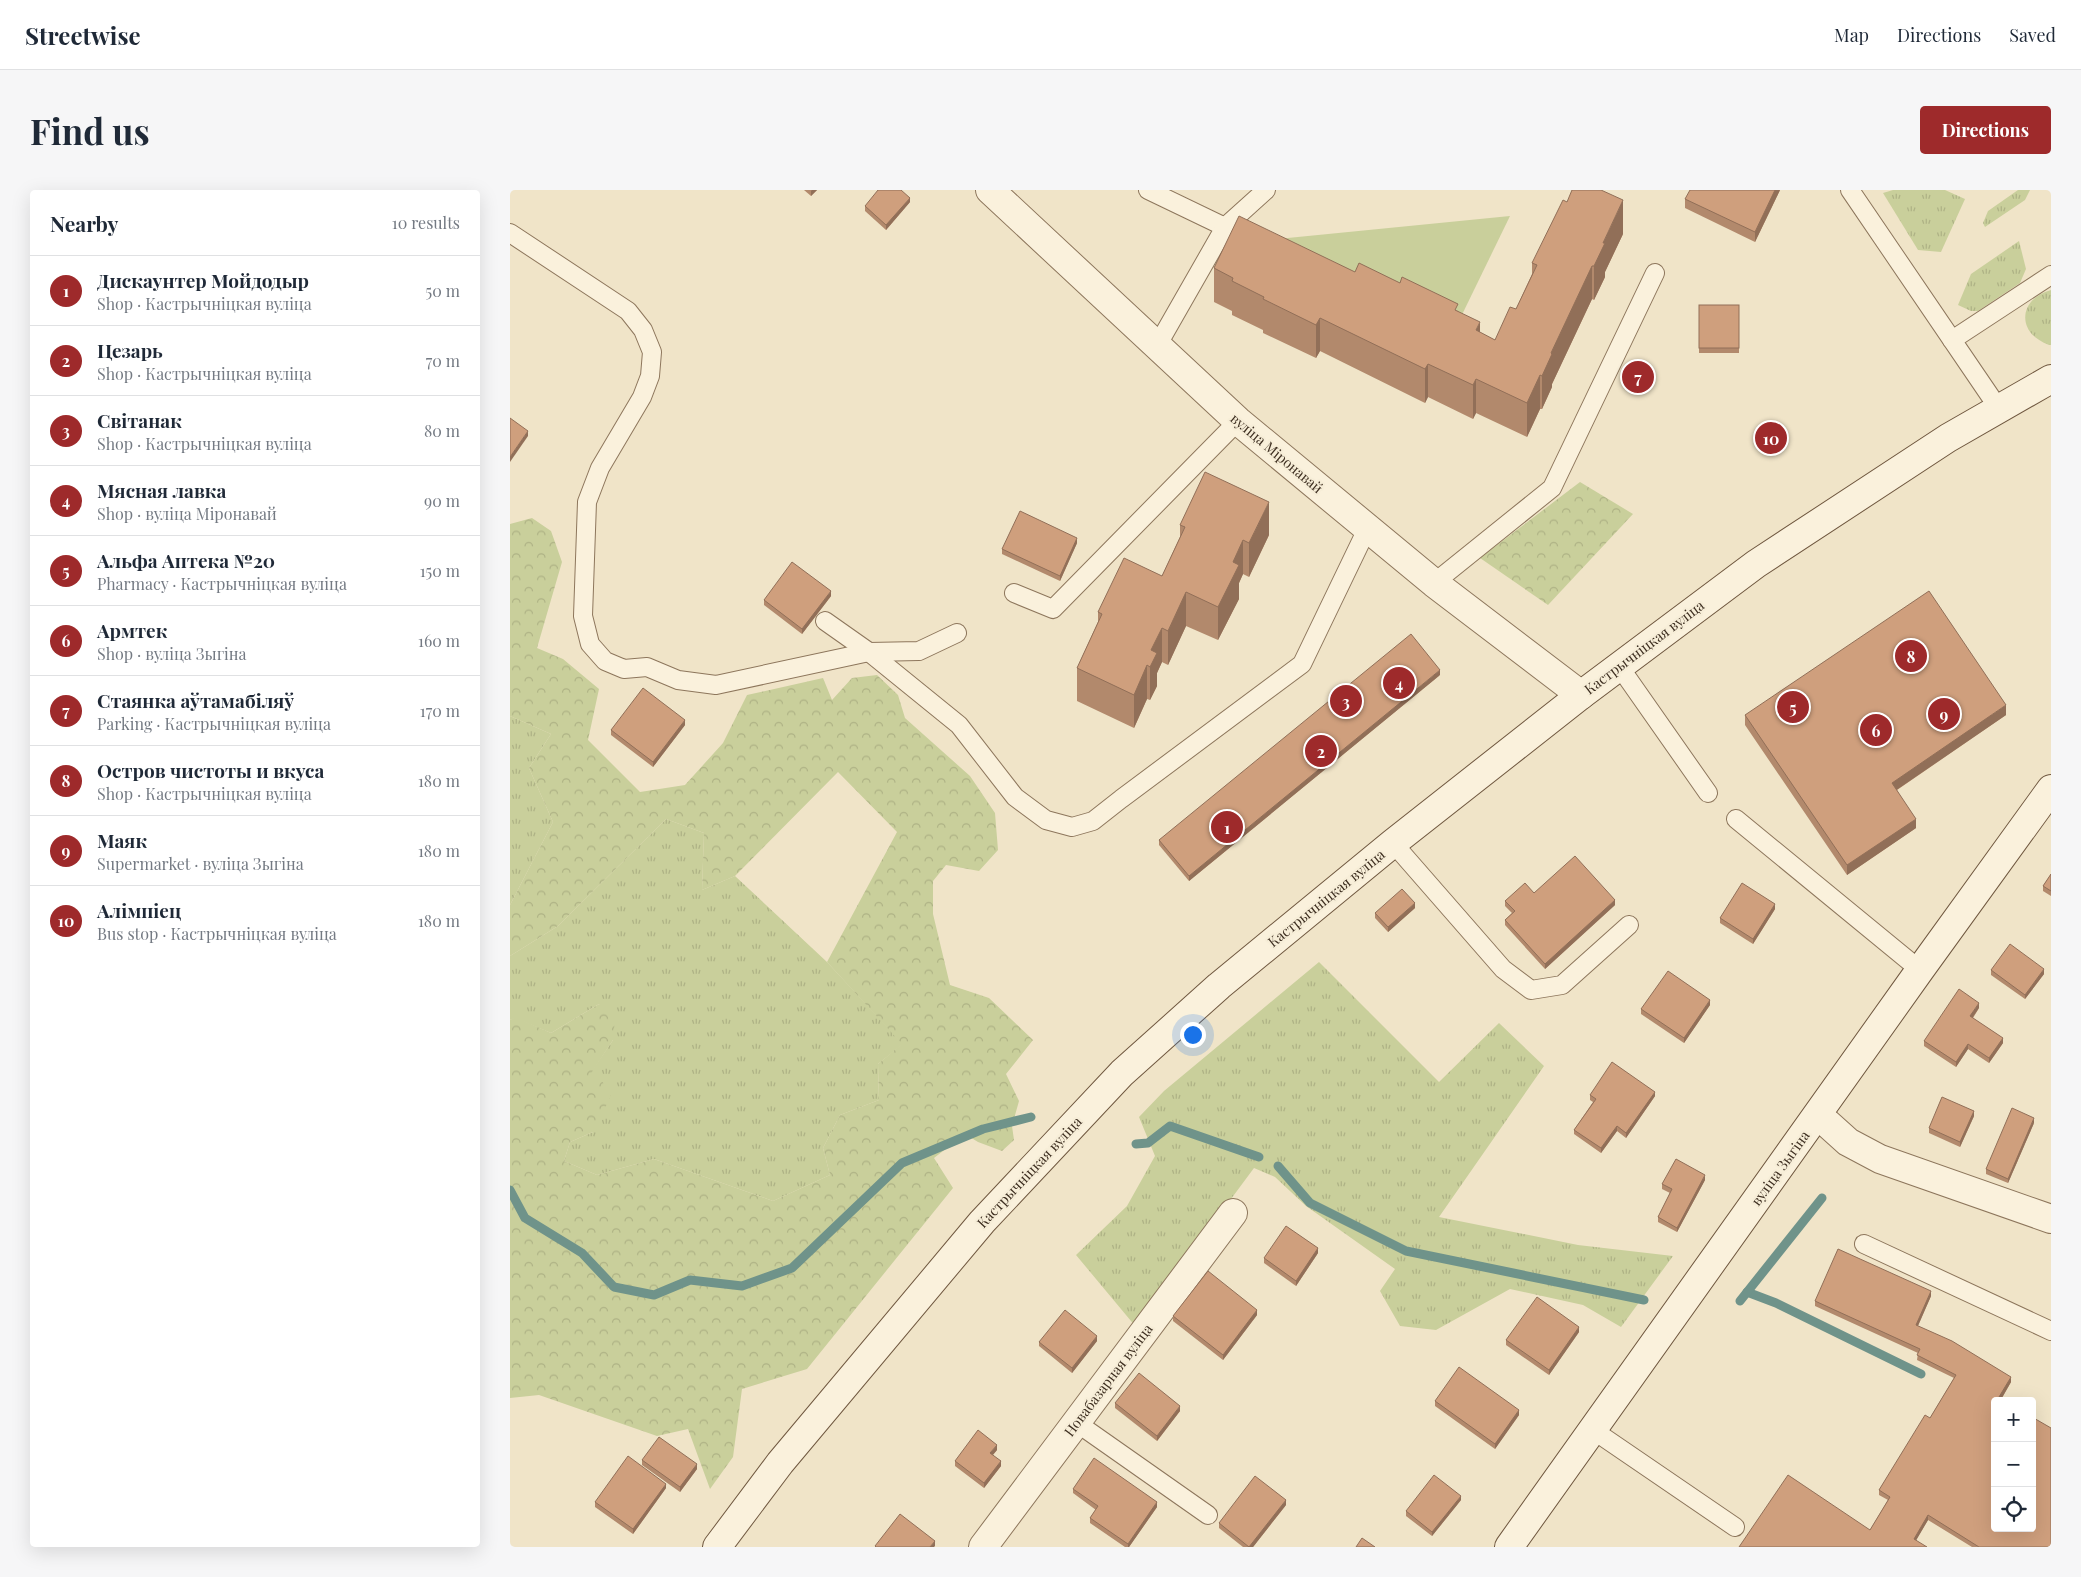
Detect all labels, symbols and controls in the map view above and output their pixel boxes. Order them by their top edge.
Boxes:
text: Streetwise [25,19,141,51]
text: Map [1834,23,1869,47]
text: Directions [1897,23,1981,47]
text: Saved [2009,23,2056,47]
button: Directions [1920,106,2051,154]
text: Find us [30,107,150,154]
text: Nearby [50,209,119,237]
text: 10 results [392,212,460,233]
text: Дискаунтер Мойдодыр [97,267,309,293]
text: 1 [63,280,69,301]
text: 50 m [426,280,460,301]
text: Shop · Кастрычніцкая вуліца [97,293,312,314]
text: Цезарь [97,337,163,363]
text: 2 [62,350,70,371]
text: 70 m [426,350,460,371]
pin: 7 [1622,358,1654,396]
text: Shop · Кастрычніцкая вуліца [97,363,312,384]
text: Світанак [97,407,182,433]
street label: вуліца Міронавай [1227,409,1327,497]
pin: 10 [1755,419,1787,457]
text: 3 [62,420,70,441]
text: 80 m [424,420,460,441]
text: Shop · Кастрычніцкая вуліца [97,433,312,454]
text: Мясная лавка [97,477,226,503]
text: 4 [62,490,70,511]
text: 90 m [424,490,460,511]
text: Shop · вуліца Міронавай [97,503,277,524]
text: Альфа Аптека №20 [97,547,275,573]
text: 5 [62,560,70,581]
text: 150 m [420,560,460,581]
text: Pharmacy · Кастрычніцкая вуліца [97,573,347,594]
street label: Кастрычніцкая вуліца [1580,596,1708,698]
text: Армтек [97,617,167,643]
text: 6 [62,630,70,651]
text: 160 m [418,630,460,651]
pin: 8 [1895,637,1927,675]
text: Shop · вуліца Зыгіна [97,643,247,664]
pin: 4 [1383,664,1415,702]
pin: 3 [1330,682,1362,720]
text: Стаянка аўтамабіляў [97,687,294,713]
pin: 5 [1777,688,1809,726]
pin: 9 [1928,695,1960,733]
text: 7 [62,700,70,721]
text: 170 m [420,700,460,721]
pin: 6 [1860,711,1892,749]
text: Parking · Кастрычніцкая вуліца [97,713,331,734]
pin: 2 [1305,732,1337,770]
text: Остров чистоты и вкуса [97,757,324,783]
text: 8 [62,770,70,791]
text: 180 m [418,770,460,791]
text: Shop · Кастрычніцкая вуліца [97,783,312,804]
pin: 1 [1211,808,1243,846]
text: Маяк [97,827,147,853]
text: 9 [62,840,70,861]
text: 180 m [418,840,460,861]
street label: Кастрычніцкая вуліца [1263,845,1389,951]
text: Supermarket · вуліца Зыгіна [97,853,304,874]
text: Алімпіец [97,897,181,923]
text: 10 [58,910,74,931]
text: 180 m [418,910,460,931]
text: Bus stop · Кастрычніцкая вуліца [97,923,337,944]
your location [1180,1022,1206,1048]
street label: Кастрычніцкая вуліца [972,1112,1086,1232]
street label: вуліца Зыгіна [1746,1127,1814,1209]
street label: Новабазарная вуліца [1059,1320,1157,1440]
map controls [1991,1397,2036,1532]
button: + [1991,1397,2036,1442]
button: − [1991,1442,2036,1487]
button: locate [1991,1487,2036,1532]

